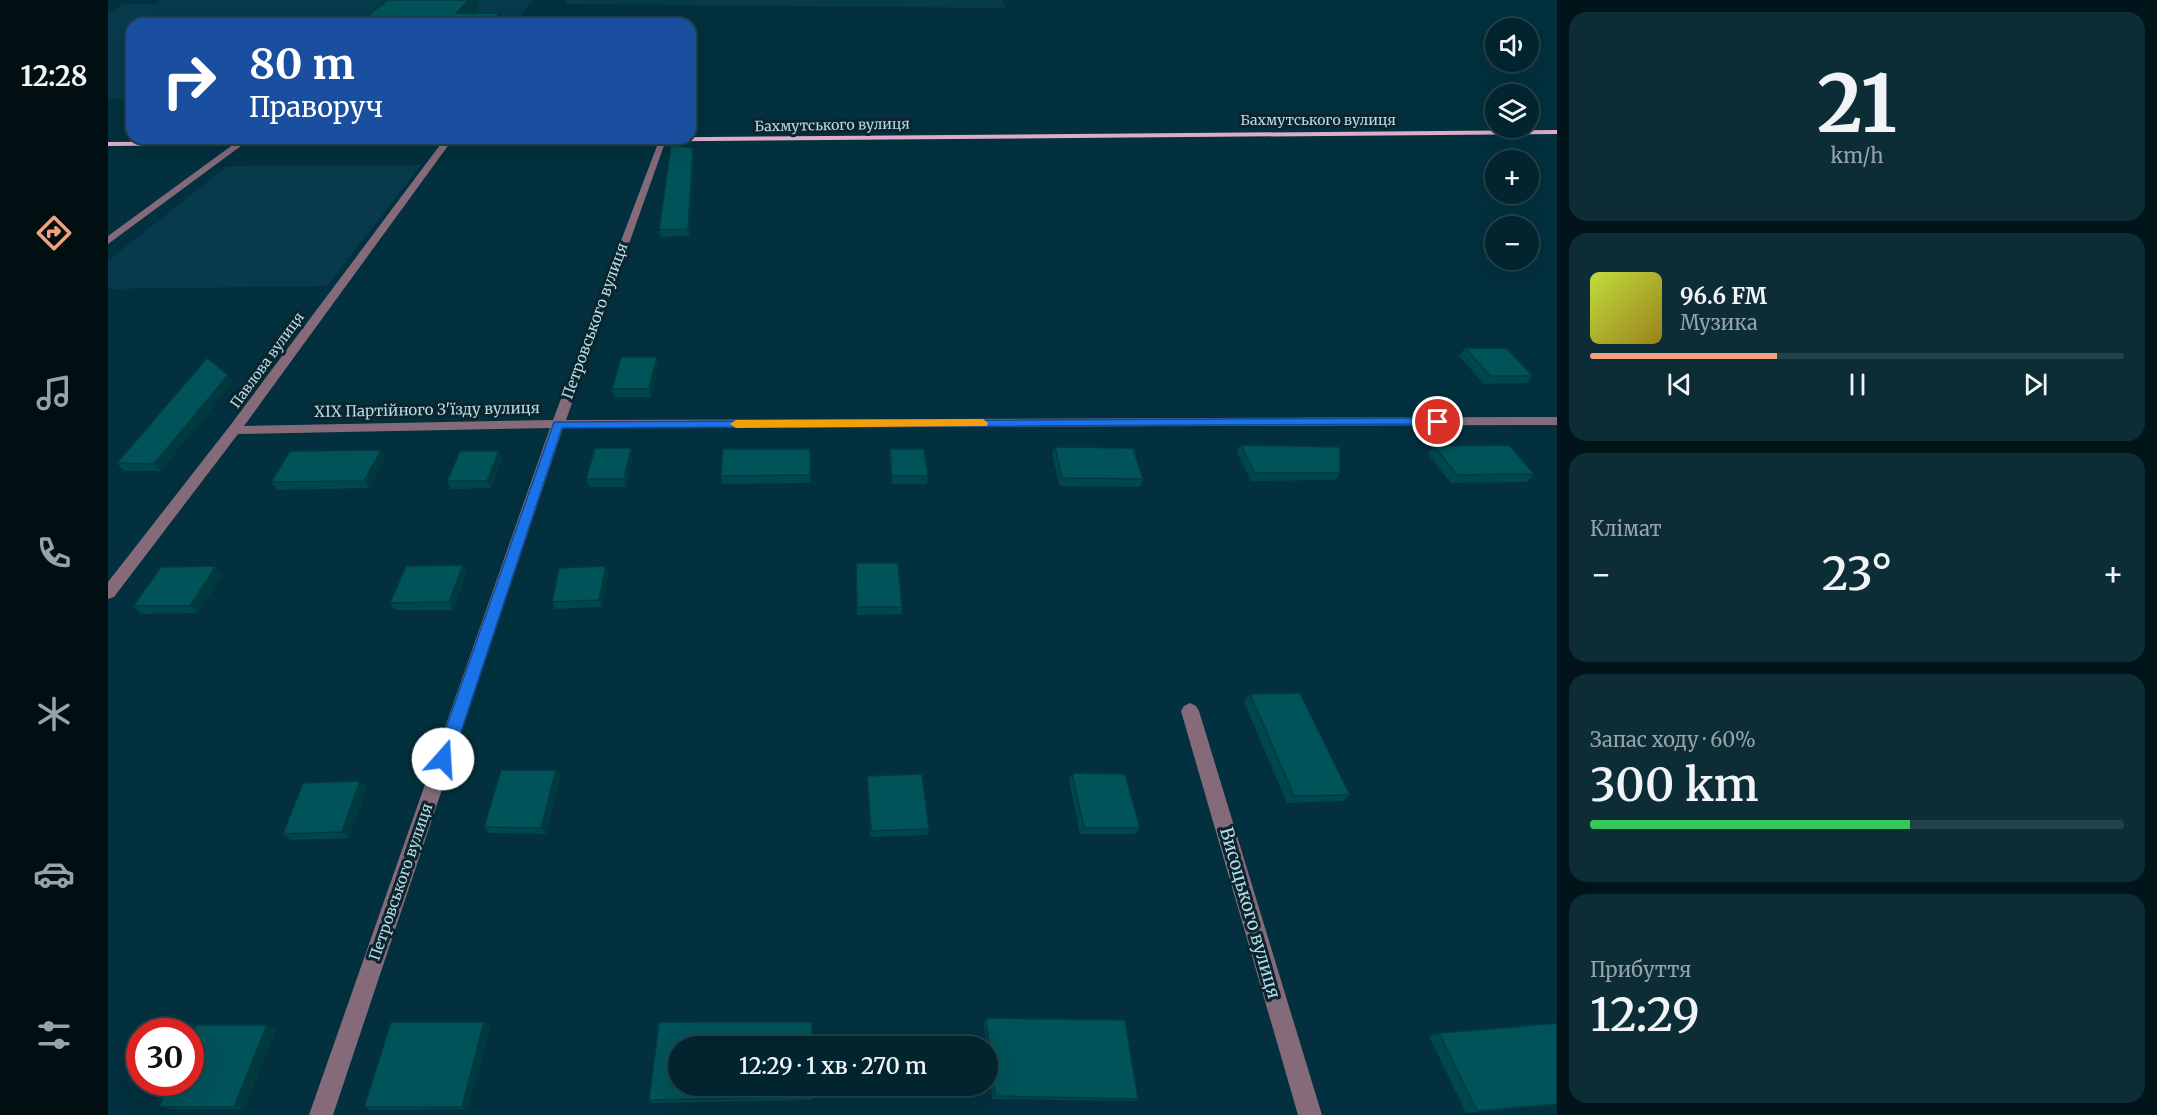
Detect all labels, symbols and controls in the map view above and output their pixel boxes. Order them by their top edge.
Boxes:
map controls [1485,18,1539,270]
button: sound [1485,18,1539,72]
text: 80 m [249,38,355,90]
icon: right [150,42,228,120]
text: 21 [1817,55,1897,153]
text: 12:28 [20,59,88,93]
button: layers [1485,84,1539,138]
text: Праворуч [249,90,383,124]
street label: Бахмутського вулиця [1240,111,1396,129]
street label: Бахмутського вулиця [754,115,910,135]
text: km/h [1831,143,1883,168]
button: + [1485,150,1539,204]
icon: directions [33,212,75,254]
button: − [1485,216,1539,270]
street label: Петровського вулиця [557,240,632,402]
text: 96.6 FM [1680,282,1767,310]
street label: Павлова вулиця [226,308,308,412]
text: Музика [1680,310,1758,335]
icon: previous [1663,368,1696,401]
icon: pause [1841,368,1874,401]
icon: next [2019,368,2052,401]
icon: music [33,372,75,414]
pin [1412,396,1463,447]
street label: XIX Партійного З'їзду вулиця [314,398,540,421]
icon: arrive [1421,405,1454,438]
text: Клімат [1590,516,1662,541]
icon: phone [33,532,75,574]
text: 23° [1822,546,1892,602]
text: − [1590,554,1612,595]
text: + [2102,554,2124,595]
icon: climate [33,693,75,735]
position arrow [411,727,475,791]
text: Запас ходу · 60% [1590,727,1756,752]
text: 300 km [1590,757,1759,813]
street label: Петровського вулиця [365,801,436,963]
street label: Висоцького вулиця [1215,824,1286,1002]
icon: car [33,853,75,895]
text: Прибуття [1590,957,1691,982]
text: 12:29 [1590,987,1700,1043]
icon: filters [33,1014,75,1056]
speed limit sign: 30 [126,1018,204,1096]
text: 12:29 · 1 хв · 270 m [739,1052,927,1080]

